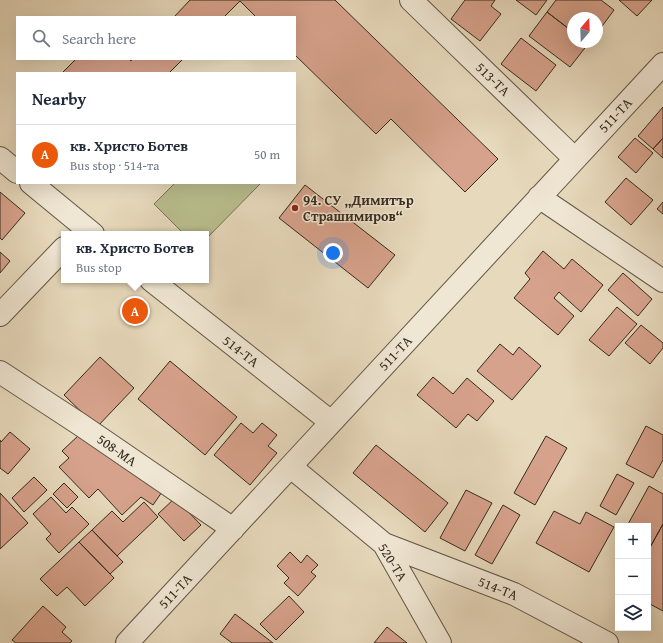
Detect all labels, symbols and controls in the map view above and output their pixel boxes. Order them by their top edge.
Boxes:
north arrow [567,12,603,48]
search box [16,16,296,60]
icon: search [30,27,52,49]
text: Search here [62,28,136,49]
street label: 513-ТА [471,57,515,101]
text: Nearby [32,86,86,111]
street label: 511-ТА [594,93,637,137]
text: кв. Христо Ботев [70,135,188,156]
text: A [41,145,49,164]
text: 50 m [254,145,280,164]
text: Bus stop · 514-та [70,156,159,175]
place label: 94. СУ „Димитър Страшимиров“ [303,190,414,226]
marker: 94. СУ „Димитър Страшимиров“ [290,203,300,213]
popup [61,231,209,283]
text: кв. Христо Ботев [76,237,194,258]
your location [323,243,343,263]
text: Bus stop [76,258,122,277]
pin: A [122,296,148,326]
street label: 514-ТА [219,330,264,372]
street label: 511-ТА [374,331,417,375]
street label: 508-МА [93,429,141,471]
map controls [615,523,651,631]
button: + [615,523,651,559]
street label: 520-ТА [374,539,413,585]
button: − [615,559,651,595]
street label: 511-ТА [154,569,197,613]
street label: 514-ТА [475,571,521,605]
button: layers [615,595,651,631]

